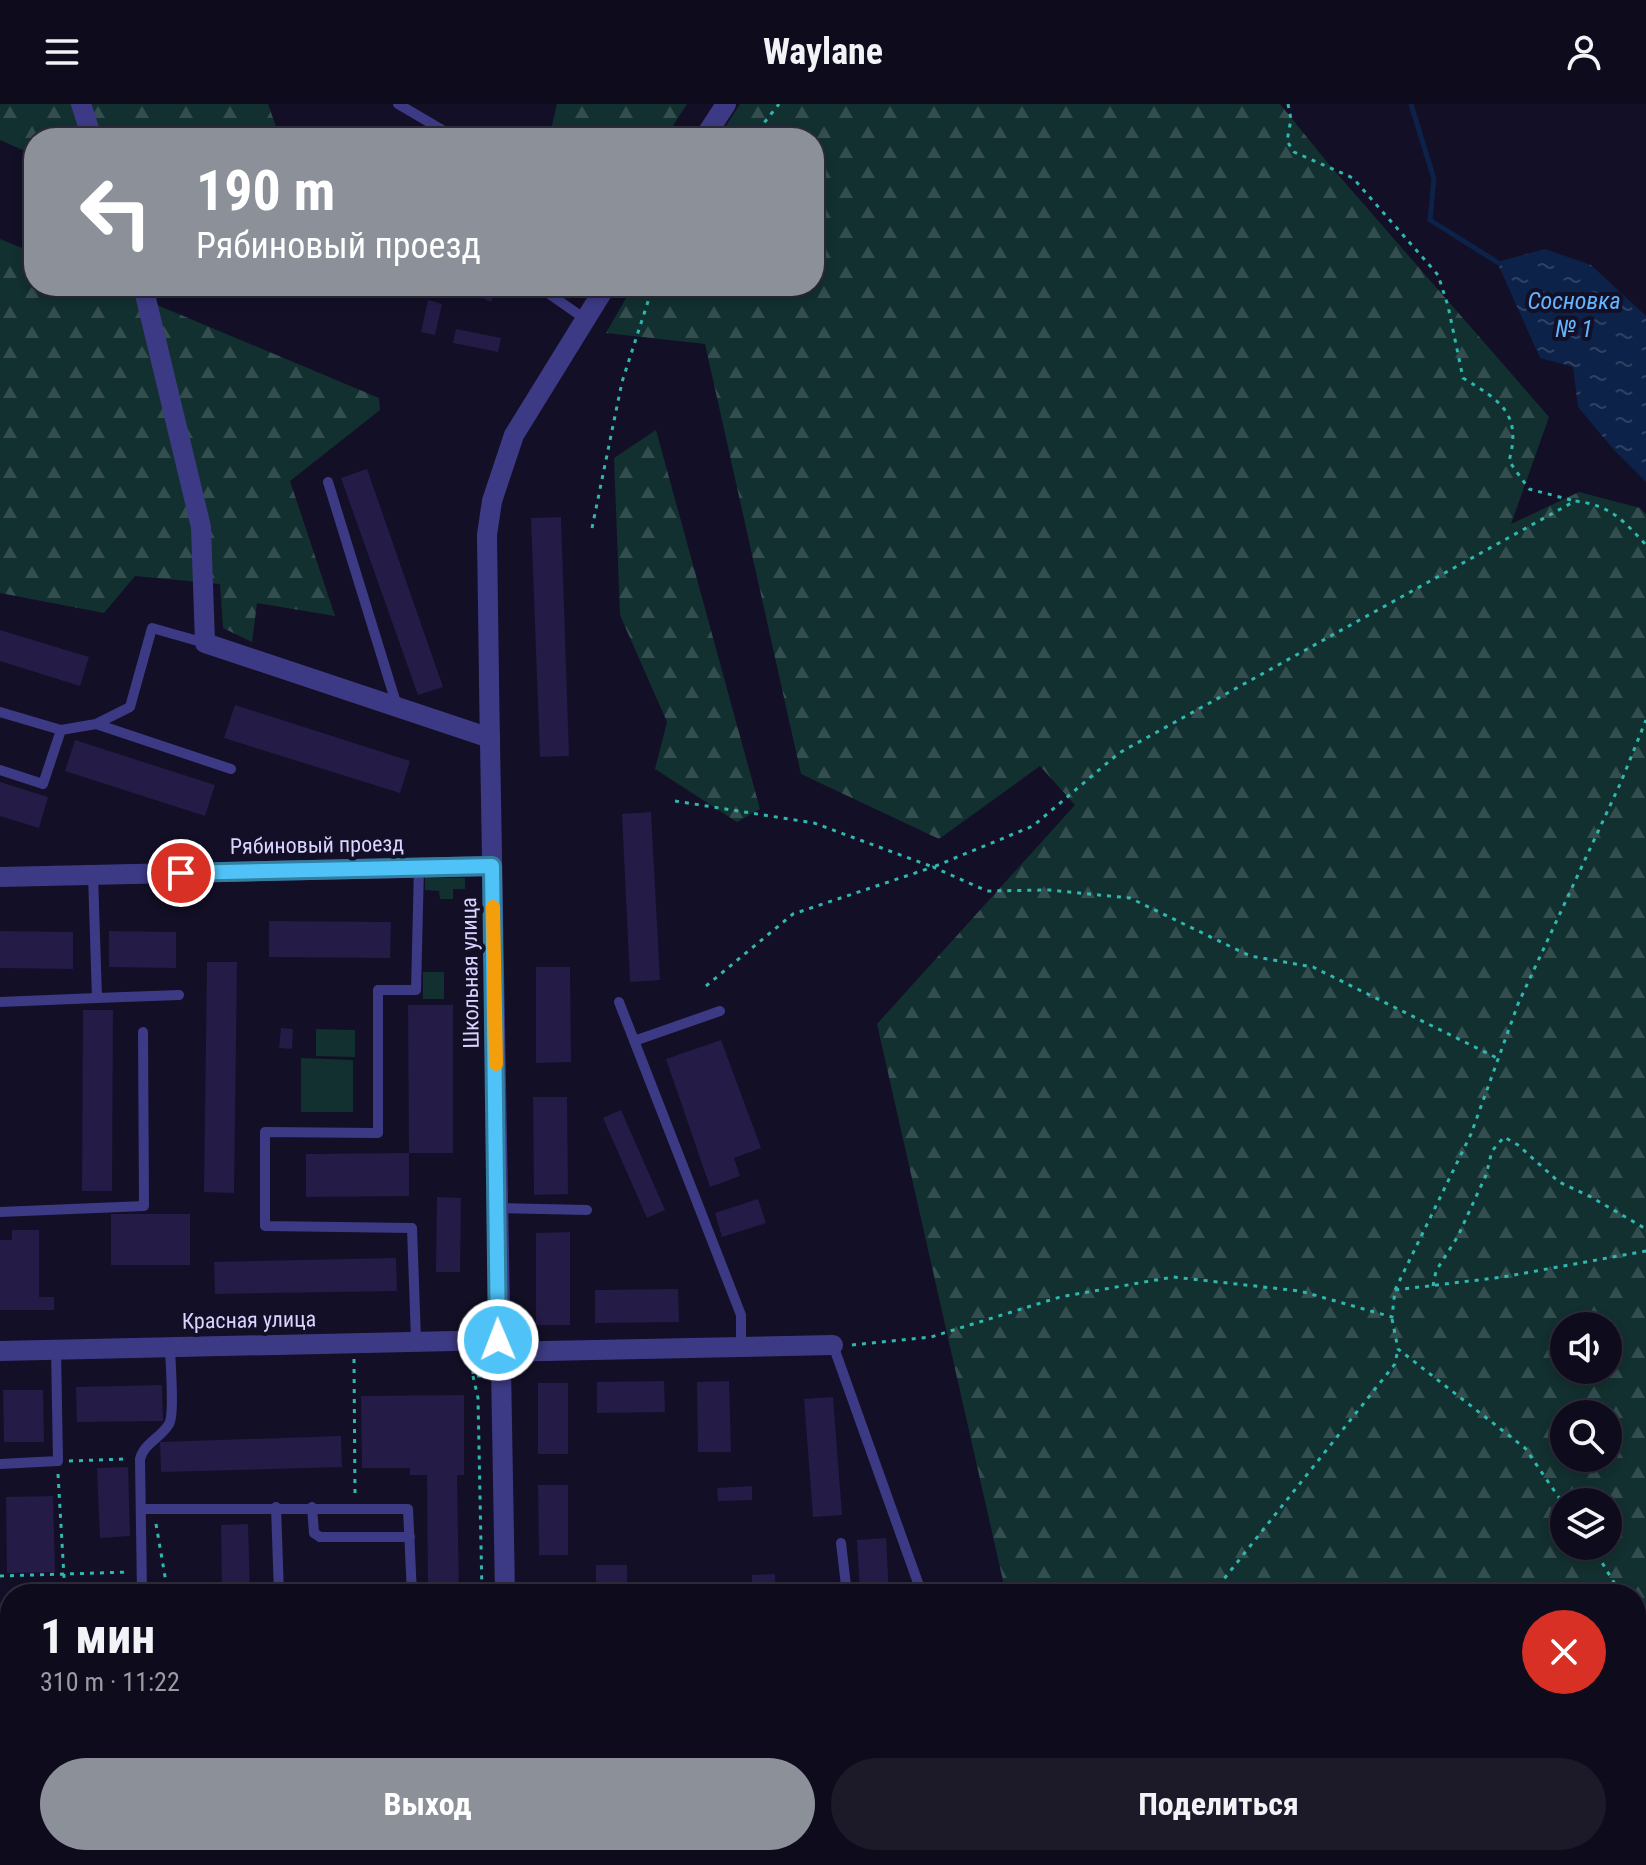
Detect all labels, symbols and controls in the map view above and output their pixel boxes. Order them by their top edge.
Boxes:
icon: menu [40,30,84,74]
icon: person [1562,30,1606,74]
text: Waylane [763,31,883,73]
text: 190 m [196,158,335,224]
icon: left [64,160,168,264]
text: Рябиновый проезд [196,225,481,267]
water label: Сосновка № 1 [1527,287,1621,343]
street label: Рябиновый проезд [230,831,404,859]
pin [147,839,215,907]
icon: arrive [159,851,203,895]
street label: Школьная улица [456,897,484,1049]
position arrow [456,1298,540,1382]
street label: Красная улица [182,1306,316,1334]
map controls [1550,1312,1622,1560]
button: sound [1550,1312,1622,1384]
button: search [1550,1400,1622,1472]
button: layers [1550,1488,1622,1560]
text: 1 мин [40,1608,155,1665]
button: close [1522,1610,1606,1694]
text: 310 m · 11:22 [40,1667,180,1697]
button: Выход [40,1758,815,1850]
button: Поделиться [831,1758,1606,1850]

